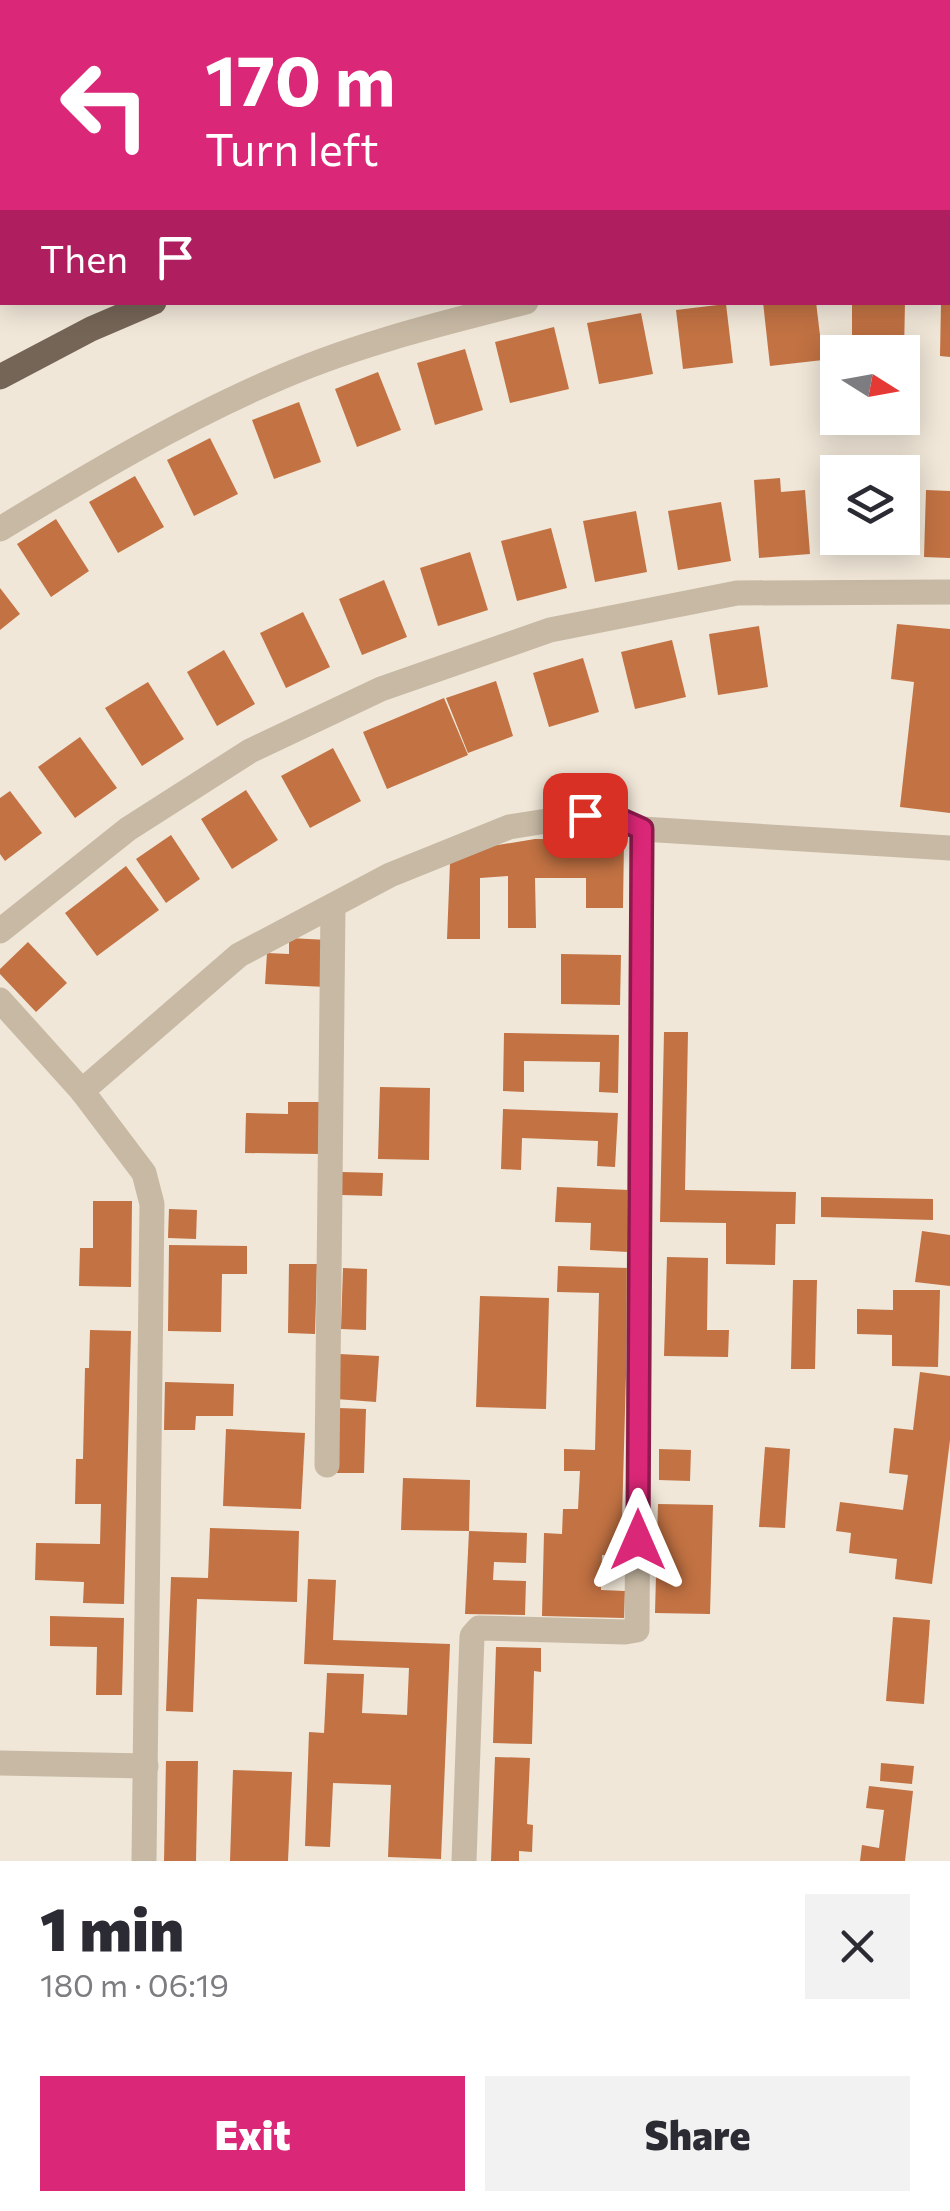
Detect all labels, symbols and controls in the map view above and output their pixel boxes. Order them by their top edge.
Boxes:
text: 170 m [205,35,396,120]
icon: left [40,40,170,170]
text: Turn left [205,120,379,175]
icon: arrive [148,230,203,285]
text: Then [40,234,128,281]
north arrow [820,335,920,435]
map controls [820,335,920,555]
button: layers [820,455,920,555]
pin [543,773,628,858]
icon: arrive [558,788,613,843]
position arrow [586,1488,690,1592]
text: 1 min [40,1890,184,1963]
button: close [805,1894,910,1999]
text: 180 m · 06:19 [40,1964,229,2004]
button: Exit [40,2076,465,2191]
button: Share [485,2076,910,2191]

